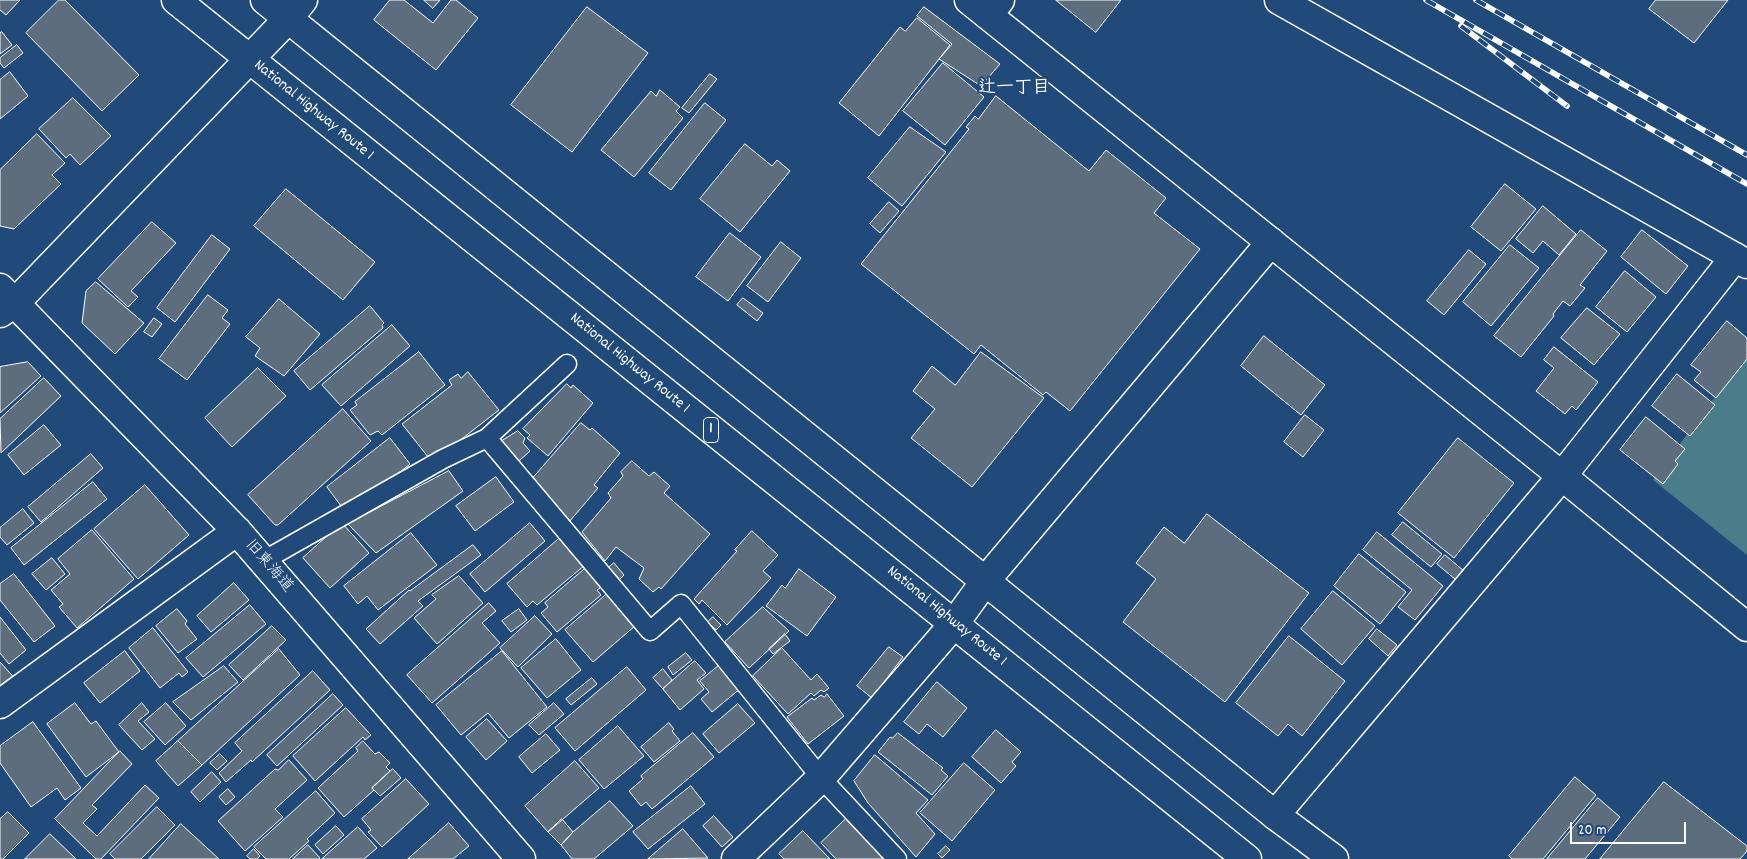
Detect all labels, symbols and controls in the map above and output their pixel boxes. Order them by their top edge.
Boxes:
street label: National Highway Route 1 [249,57,377,165]
district label: 辻一丁目 [978,79,1050,101]
street label: National Highway Route 1 [565,310,693,418]
road number: 1 [704,418,718,442]
street label: 旧東海道 [240,537,296,597]
street label: National Highway Route 1 [882,563,1010,671]
scale bar [1572,812,1688,844]
text: 20 m [1578,820,1606,842]

